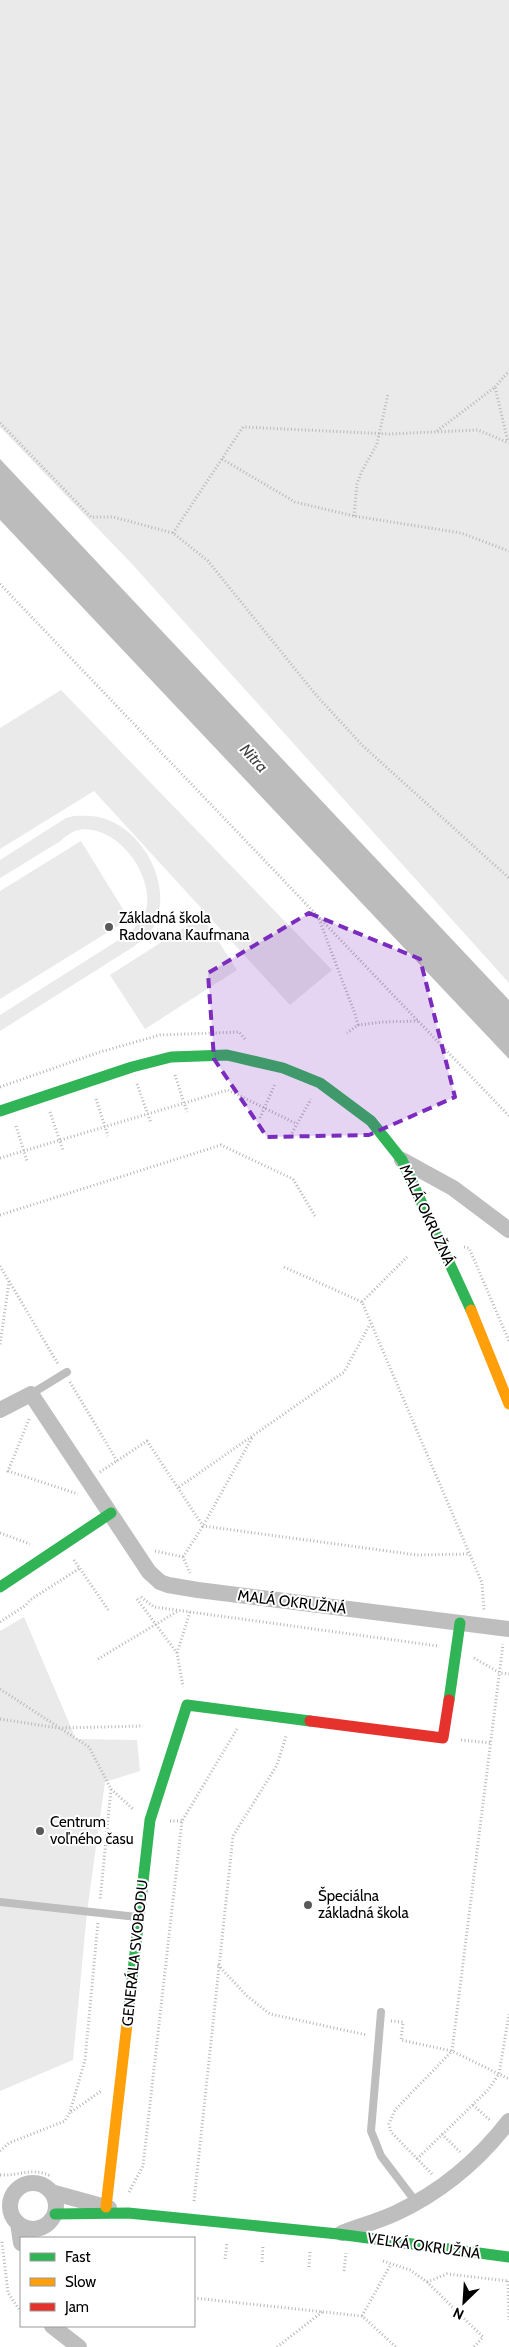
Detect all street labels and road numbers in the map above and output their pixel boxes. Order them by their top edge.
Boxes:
street label: MALÁ OKRUŽNÁ [396,1161,460,1269]
street label: MALÁ OKRUŽNÁ [237,1585,348,1618]
street label: GENERÁLA SVOBODU [117,1879,152,2027]
street label: VEĽKÁ OKRUŽNÁ [366,2228,483,2263]

